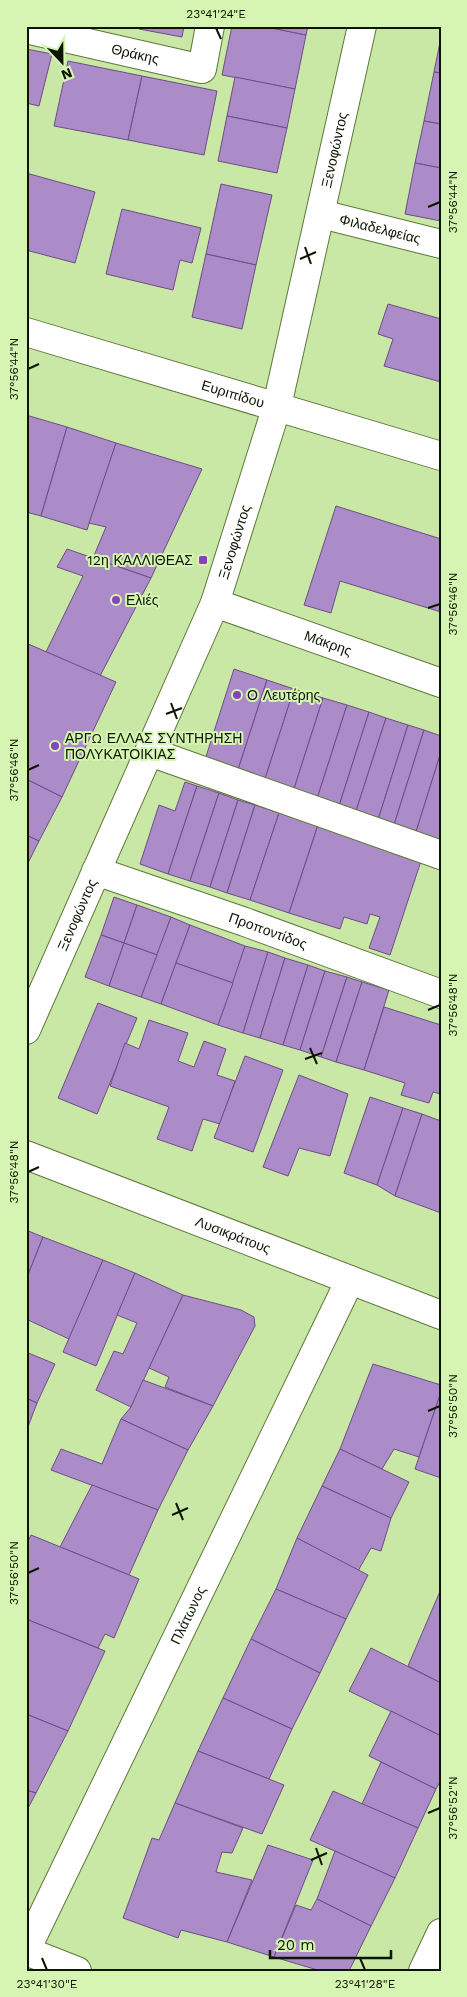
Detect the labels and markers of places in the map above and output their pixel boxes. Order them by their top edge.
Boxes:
place label: 12η ΚΑΛΛΙΘΕΑΣ [87,552,193,568]
marker: 12η ΚΑΛΛΙΘΕΑΣ [197,554,209,566]
place label: Ελιές [126,592,159,608]
marker: Ελιές [110,594,122,606]
place label: Ο Λευτέρης [247,687,320,703]
marker: Ο Λευτέρης [231,689,243,701]
place label: ΑΡΓΩ ΕΛΛΑΣ ΣΥΝΤΗΡΗΣΗ ΠΟΛΥΚΑΤΟΙΚΙΑΣ [65,730,242,762]
marker: ΑΡΓΩ ΕΛΛΑΣ ΣΥΝΤΗΡΗΣΗ ΠΟΛΥΚΑΤΟΙΚΙΑΣ [49,740,61,752]

